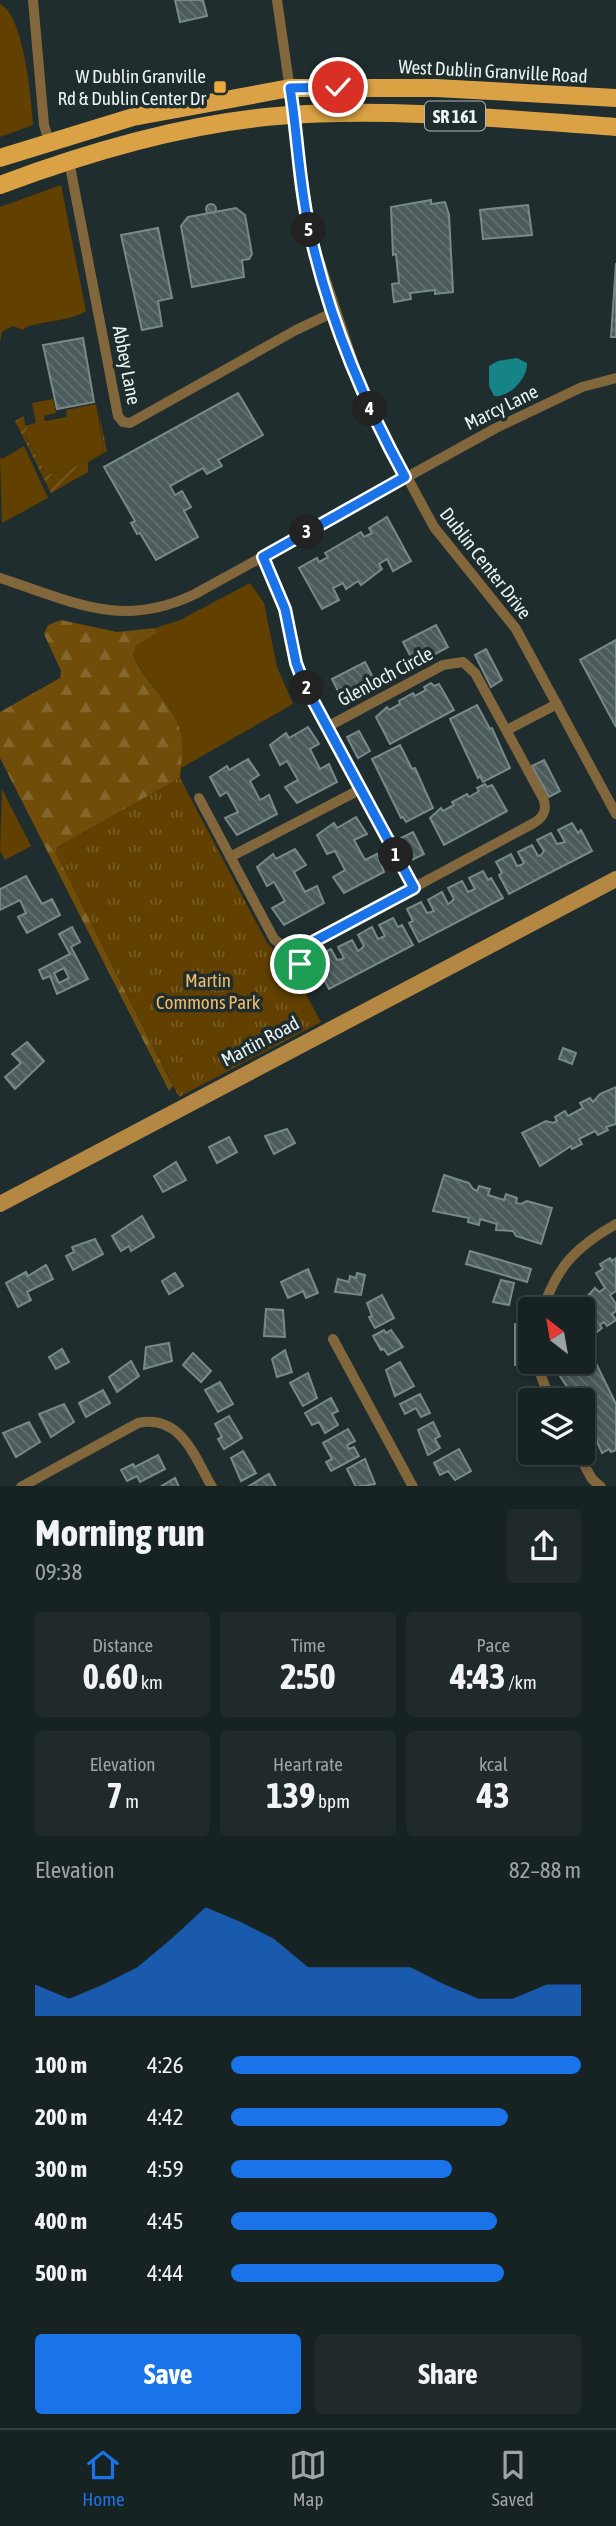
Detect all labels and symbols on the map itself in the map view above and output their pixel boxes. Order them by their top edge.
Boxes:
street label: West Dublin Granville Road [398,55,588,87]
pin [308,57,368,117]
place label: W Dublin Granville Rd & Dublin Center Dr [58,65,206,109]
marker: W Dublin Granville Rd & Dublin Center Dr [212,79,228,95]
road number: SR 161 [425,102,485,131]
pin: 5 [292,212,326,247]
street label: Abbey Lane [109,324,145,406]
street label: Marcy Lane [461,380,541,434]
pin: 4 [352,392,388,426]
street label: Dublin Center Drive [436,503,536,623]
pin: 3 [290,514,324,550]
street label: Glenloch Circle [334,642,436,710]
pin: 2 [290,670,324,706]
pin: 1 [378,838,414,872]
pin [270,934,330,994]
park label: Martin Commons Park [156,969,261,1013]
street label: Martin Road [217,1011,303,1071]
north arrow [518,1297,595,1374]

